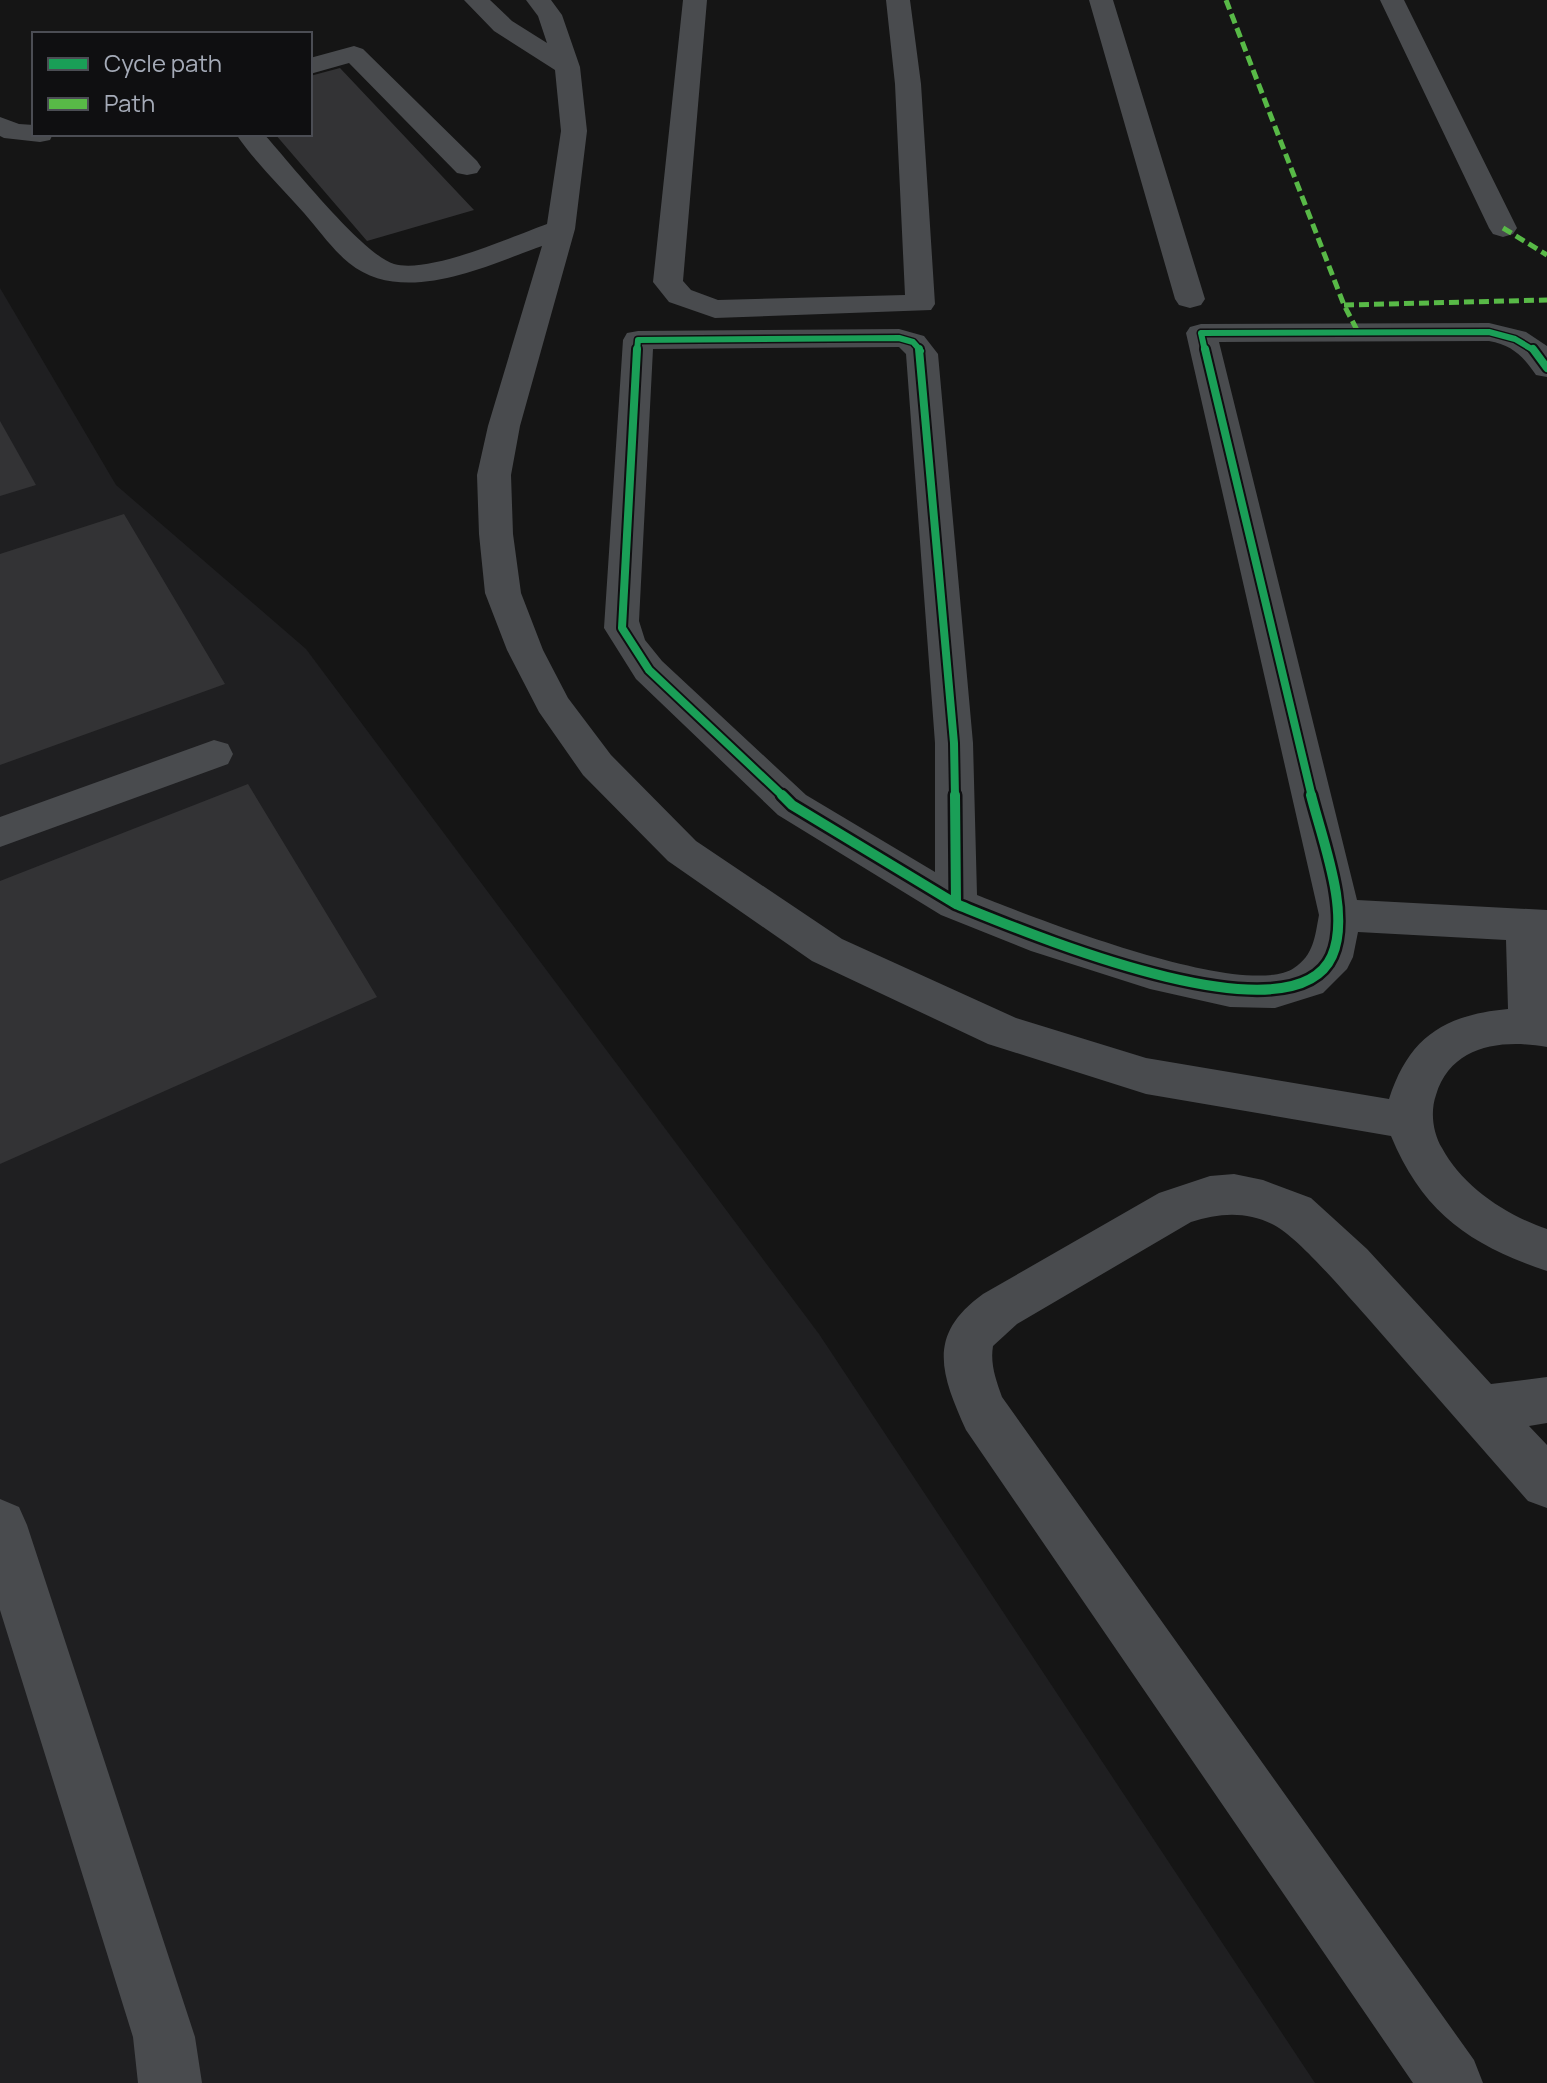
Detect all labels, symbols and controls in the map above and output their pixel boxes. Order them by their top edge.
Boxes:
legend [32,32,312,136]
text: Cycle path [104,46,222,79]
text: Path [104,86,155,119]

